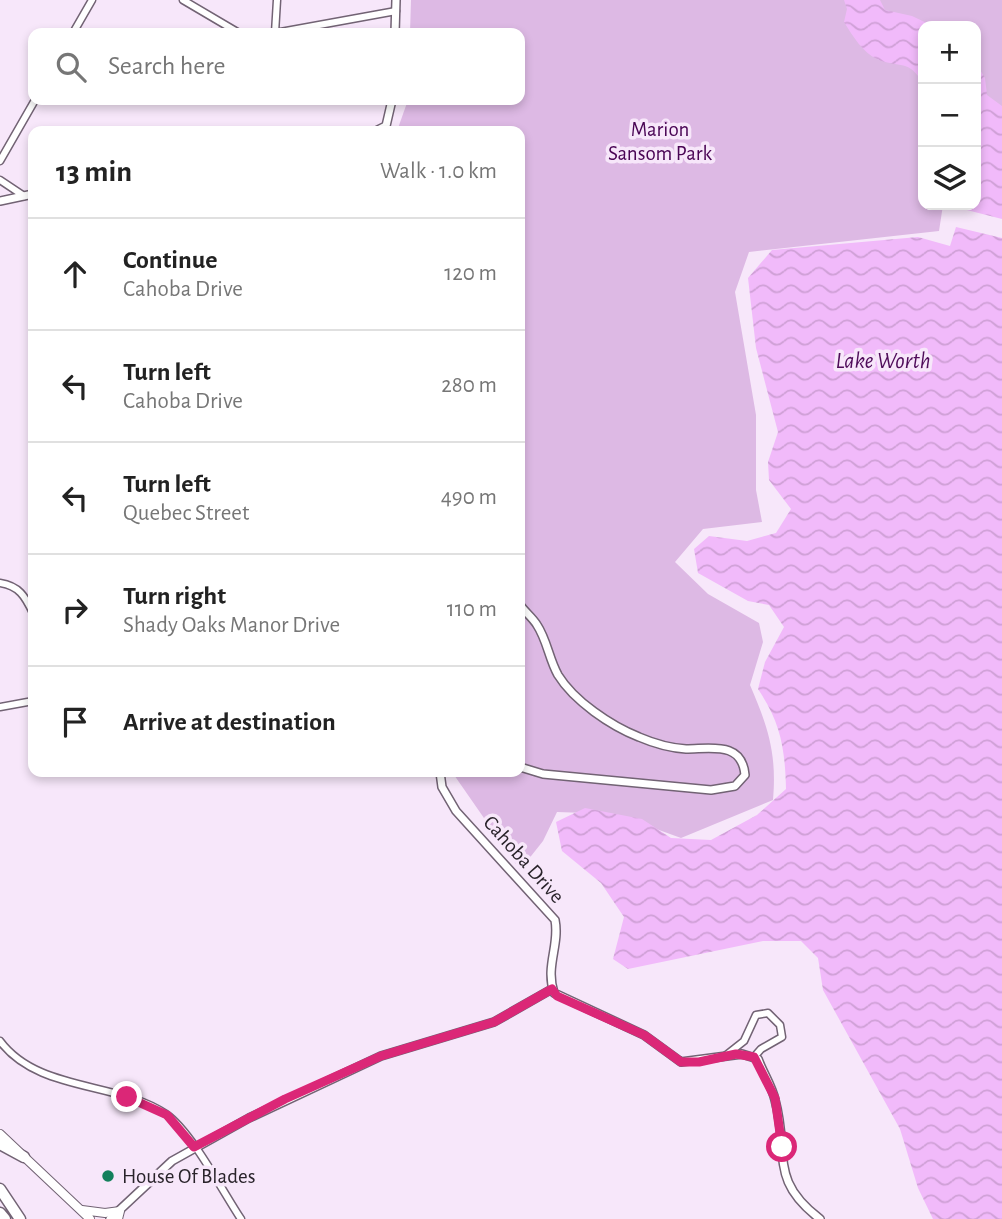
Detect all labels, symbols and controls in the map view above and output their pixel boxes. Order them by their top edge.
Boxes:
map controls [918,21,981,210]
button: + [918,21,981,84]
search box [28,28,525,105]
icon: search [52,48,90,86]
text: Search here [108,53,226,79]
button: − [918,84,981,147]
park label: Marion Sansom Park [608,119,713,164]
button: layers [918,147,981,210]
text: 13 min [56,157,132,187]
text: Walk · 1.0 km [380,160,497,183]
text: Continue [123,247,218,273]
icon: ahead [56,255,94,293]
text: 120 m [444,262,497,285]
text: Cahoba Drive [123,278,243,301]
water label: Lake Worth [835,350,931,373]
text: Turn left [123,359,211,385]
icon: left [56,367,94,405]
text: 280 m [441,374,497,397]
text: Cahoba Drive [123,390,243,413]
text: Turn left [123,471,211,497]
icon: left [56,479,94,517]
text: 490 m [441,486,497,509]
text: Quebec Street [123,502,249,525]
text: Turn right [123,583,226,609]
icon: right [56,591,94,629]
text: 110 m [447,598,497,621]
text: Shady Oaks Manor Drive [123,614,340,637]
icon: arrive [56,703,94,741]
text: Arrive at destination [123,709,336,735]
street label: Cahoba Drive [479,812,568,907]
route end [111,1081,142,1112]
route start [766,1131,797,1162]
place label: House Of Blades [122,1166,256,1187]
marker: House Of Blades [100,1168,116,1184]

